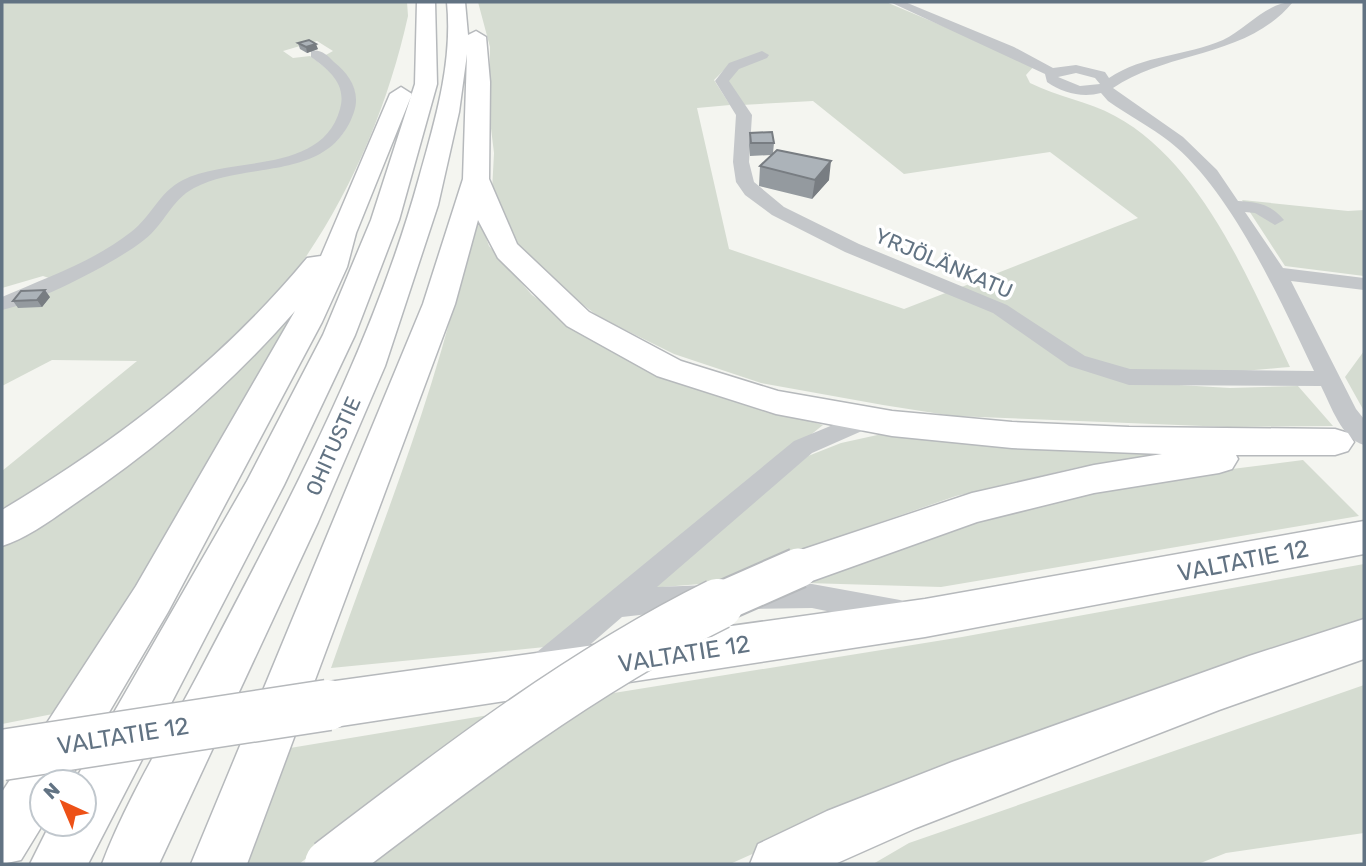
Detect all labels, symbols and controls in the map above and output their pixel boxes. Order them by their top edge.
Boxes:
street label: YRJÖLÄNKATU [871,223,1017,303]
street label: OHITUSTIE [300,393,366,499]
street label: VALTATIE 12 [1175,535,1311,587]
street label: VALTATIE 12 [616,630,752,678]
street label: VALTATIE 12 [55,712,191,760]
north arrow [28,768,98,838]
text: N [39,778,64,804]

